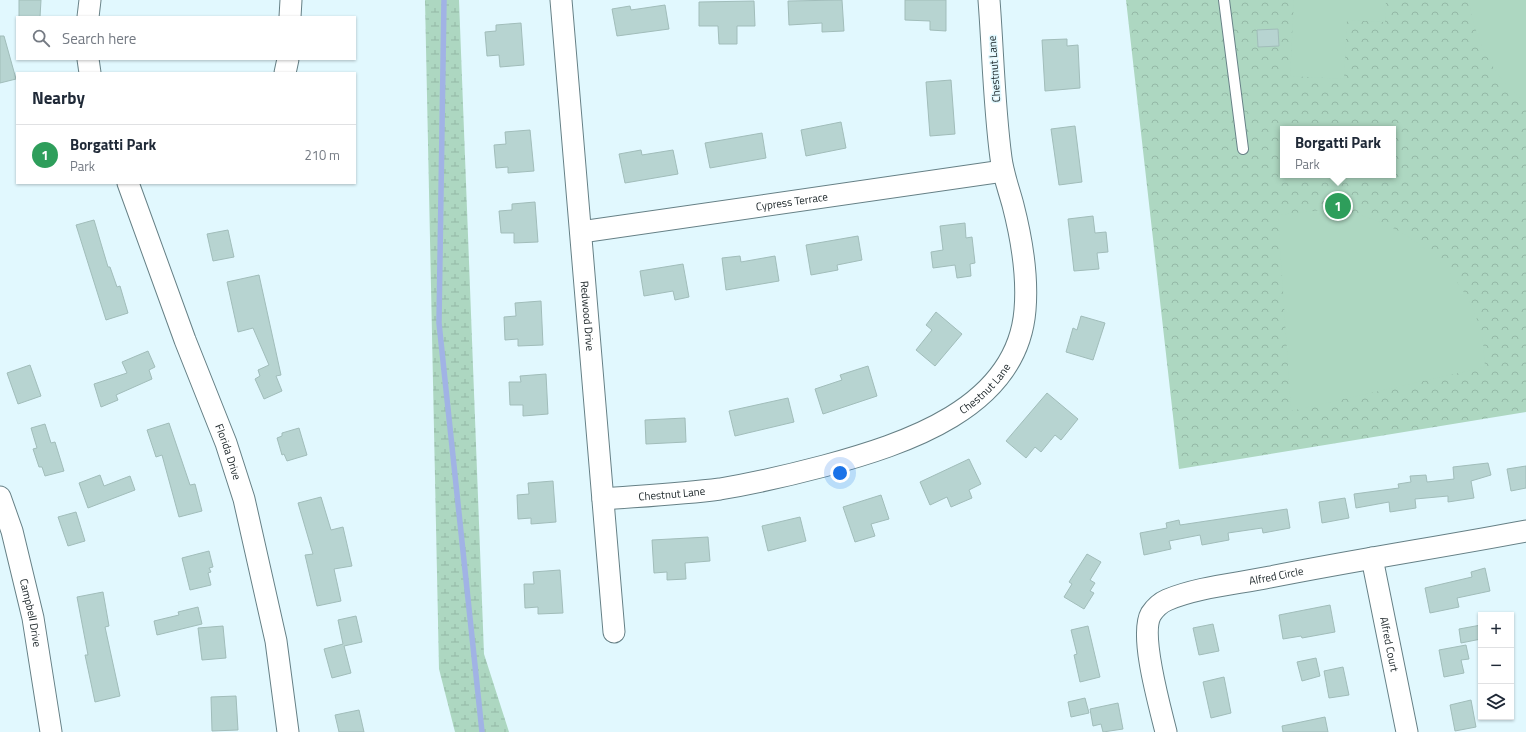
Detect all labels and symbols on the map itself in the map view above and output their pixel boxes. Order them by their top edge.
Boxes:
street label: Chestnut Lane [984,35,1004,103]
street label: Cypress Terrace [755,188,829,215]
pin: 1 [1325,191,1351,221]
street label: Redwood Drive [577,280,598,352]
street label: Chestnut Lane [956,360,1014,418]
street label: Florida Drive [211,421,245,482]
your location [830,463,850,483]
street label: Chestnut Lane [638,483,706,504]
street label: Alfred Circle [1248,563,1305,589]
street label: Campbell Drive [16,577,46,649]
street label: Alfred Court [1376,615,1403,673]

